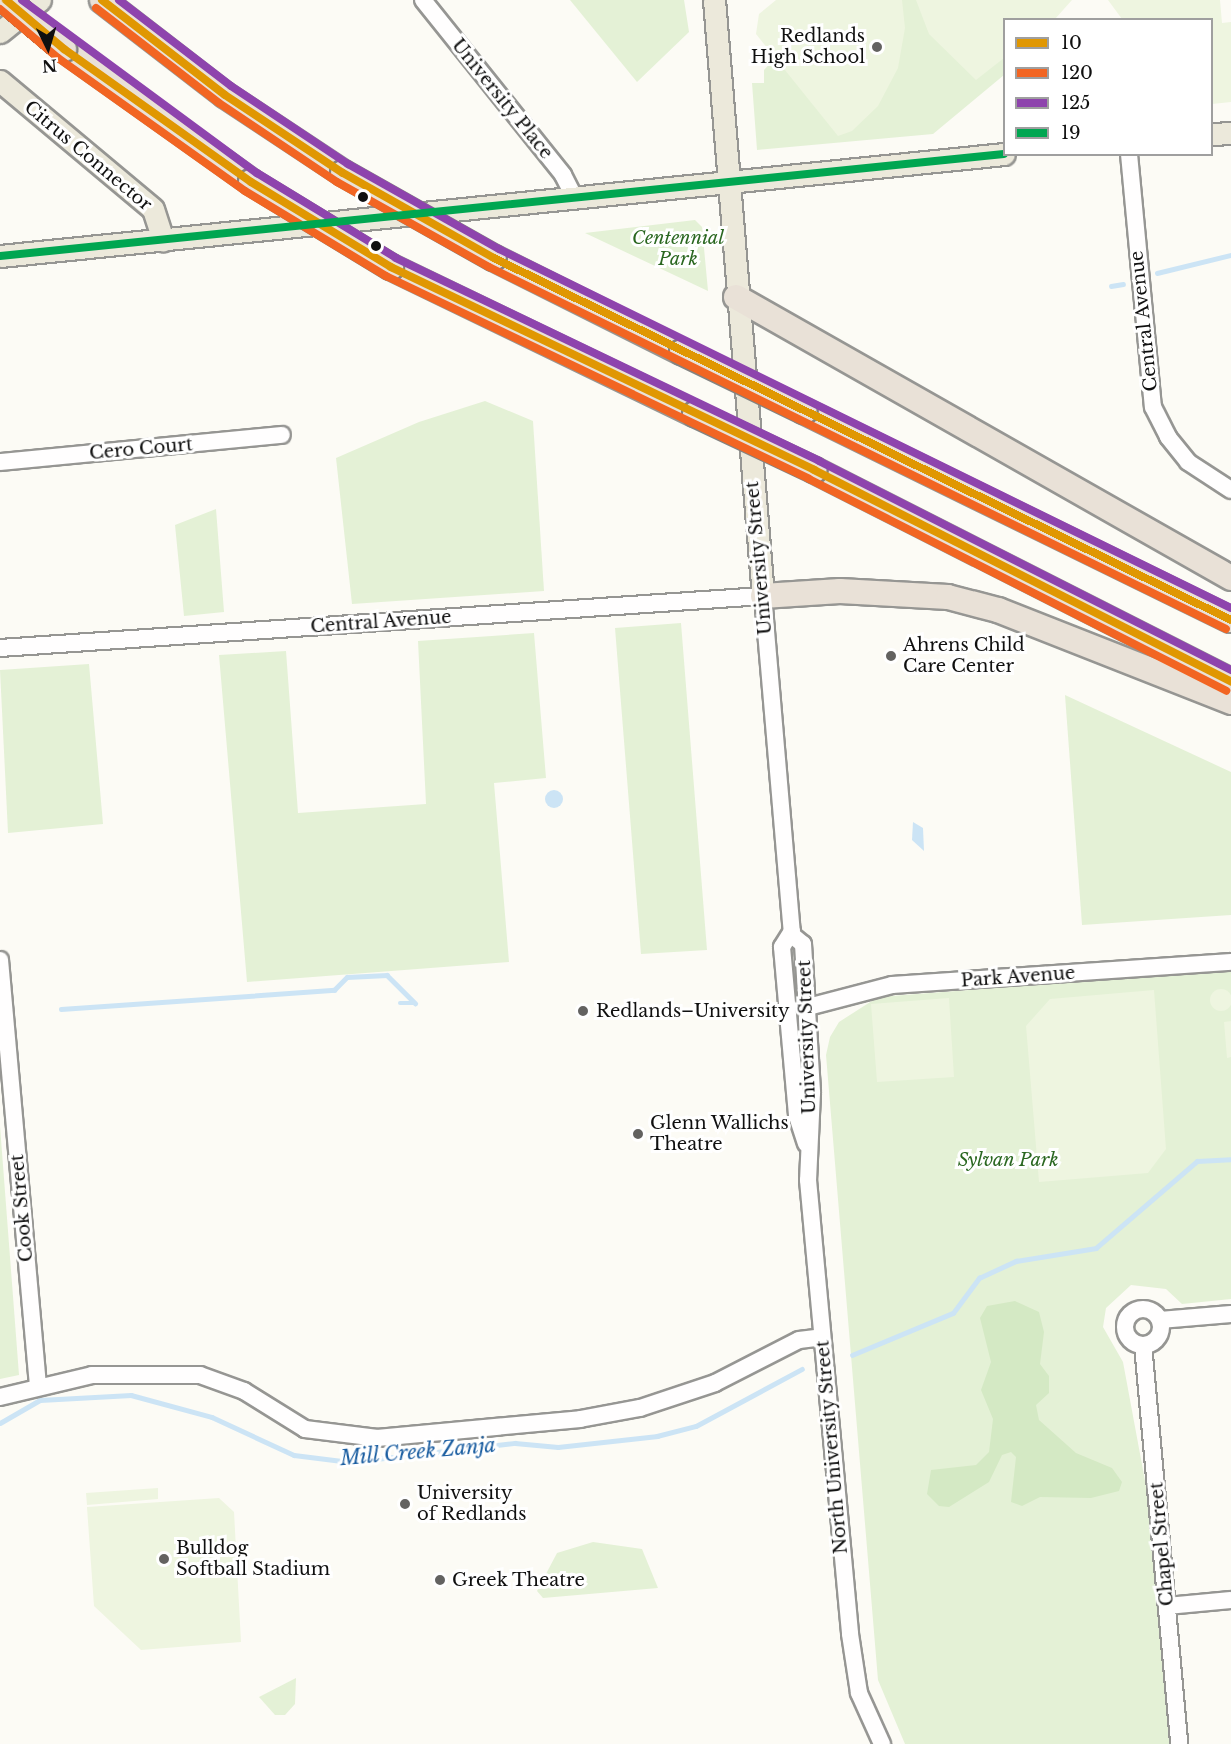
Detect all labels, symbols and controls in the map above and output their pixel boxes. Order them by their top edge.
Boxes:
north arrow [18,18,78,78]
legend [1003,18,1213,156]
place label: Redlands High School [751,26,865,68]
text: 10 [1061,32,1082,54]
street label: University Place [447,34,557,164]
marker: Redlands High School [870,40,884,54]
text: N [41,55,58,77]
text: 120 [1061,62,1093,84]
text: 125 [1061,92,1090,114]
street label: Citrus Connector [20,96,156,216]
text: 19 [1061,122,1081,144]
unlabelled marker [357,191,369,203]
park label: Centennial Park [632,228,724,270]
unlabelled marker [370,240,382,252]
street label: Central Avenue [1126,249,1162,393]
street label: Cero Court [88,434,194,464]
street label: University Street [741,480,777,636]
street label: Central Avenue [309,606,453,638]
place label: Ahrens Child Care Center [903,635,1025,678]
marker: Ahrens Child Care Center [884,649,898,663]
street label: University Street [794,959,820,1115]
street label: Park Avenue [960,962,1076,992]
place label: Redlands–University [596,1000,789,1022]
marker: Redlands–University [574,1002,592,1020]
place label: Glenn Wallichs Theatre [650,1113,789,1156]
marker: Glenn Wallichs Theatre [631,1127,645,1141]
park label: Sylvan Park [957,1149,1059,1171]
street label: Cook Street [7,1153,37,1263]
street label: North University Street [812,1339,852,1555]
water label: Mill Creek Zanja [339,1433,497,1471]
street label: Chapel Street [1146,1481,1178,1607]
place label: University of Redlands [417,1483,526,1526]
marker: University of Redlands [398,1497,412,1511]
place label: Bulldog Softball Stadium [176,1538,330,1580]
marker: Bulldog Softball Stadium [157,1552,171,1566]
place label: Greek Theatre [452,1569,586,1591]
marker: Greek Theatre [433,1573,447,1587]

